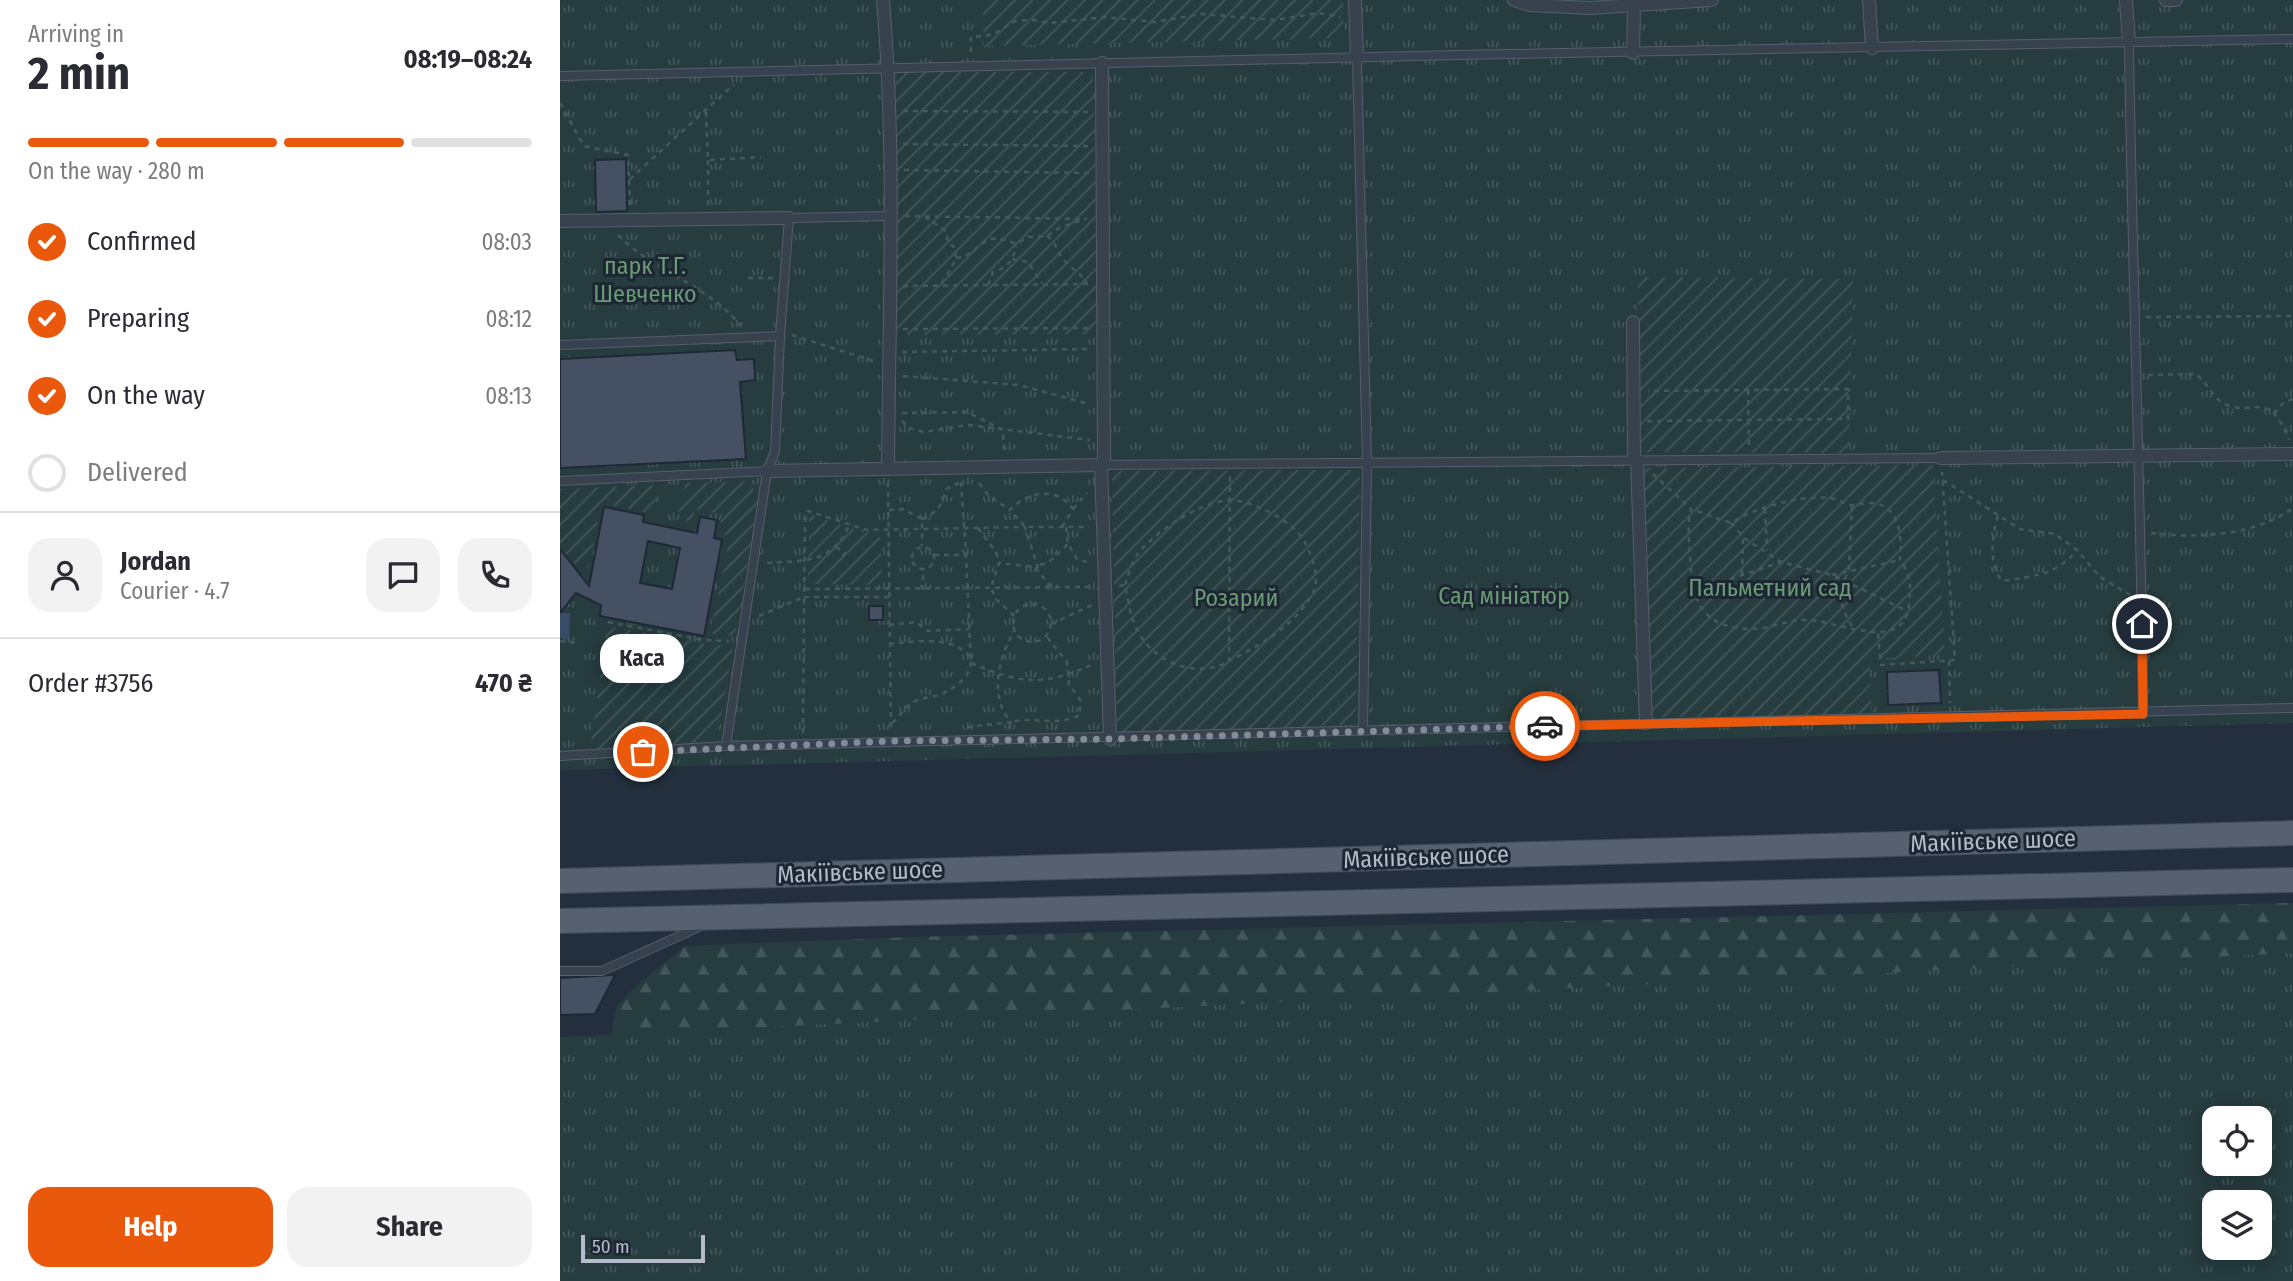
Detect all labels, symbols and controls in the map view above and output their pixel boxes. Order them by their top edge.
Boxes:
text: Arriving in [28,20,124,48]
text: 08:19–08:24 [403,44,532,75]
text: 2 min [28,46,130,101]
text: On the way · 280 m [28,157,205,185]
icon: check [28,223,66,261]
text: Confirmed [87,226,197,257]
text: 08:03 [482,228,532,256]
park label: парк Т.Г. Шевченко [593,252,697,308]
icon: check [28,300,66,338]
text: Preparing [87,303,189,334]
text: 08:12 [485,305,532,333]
icon: check [28,377,66,415]
text: On the way [87,380,205,411]
text: 08:13 [485,382,532,410]
text: Delivered [87,457,188,488]
button: person [28,538,102,612]
button: chat [366,538,440,612]
button: phone [458,538,532,612]
text: Jordan [120,546,191,577]
park label: Пальметний сад [1688,574,1852,602]
text: Courier · 4.7 [120,577,230,605]
park label: Сад мініатюр [1438,582,1570,610]
park label: Розарий [1194,584,1278,612]
pin [2112,594,2172,654]
icon: home [2123,605,2161,643]
callout: Каса [601,633,685,682]
text: Каса [619,644,665,672]
text: Order #3756 [28,668,153,699]
text: 470 ₴ [475,668,532,699]
courier [1510,691,1580,761]
icon: car [1526,707,1564,745]
pin [613,722,673,782]
icon: bag [624,733,662,771]
street label: Макіївське шосе [1910,824,2076,858]
street label: Макіївське шосе [1343,840,1509,874]
street label: Макіївське шосе [777,855,943,889]
map controls [2202,1106,2272,1260]
button: locate [2202,1106,2272,1176]
button: Help [28,1187,273,1267]
button: Share [287,1187,532,1267]
button: layers [2202,1190,2272,1260]
scale bar [581,1232,705,1264]
text: 50 m [592,1235,630,1258]

